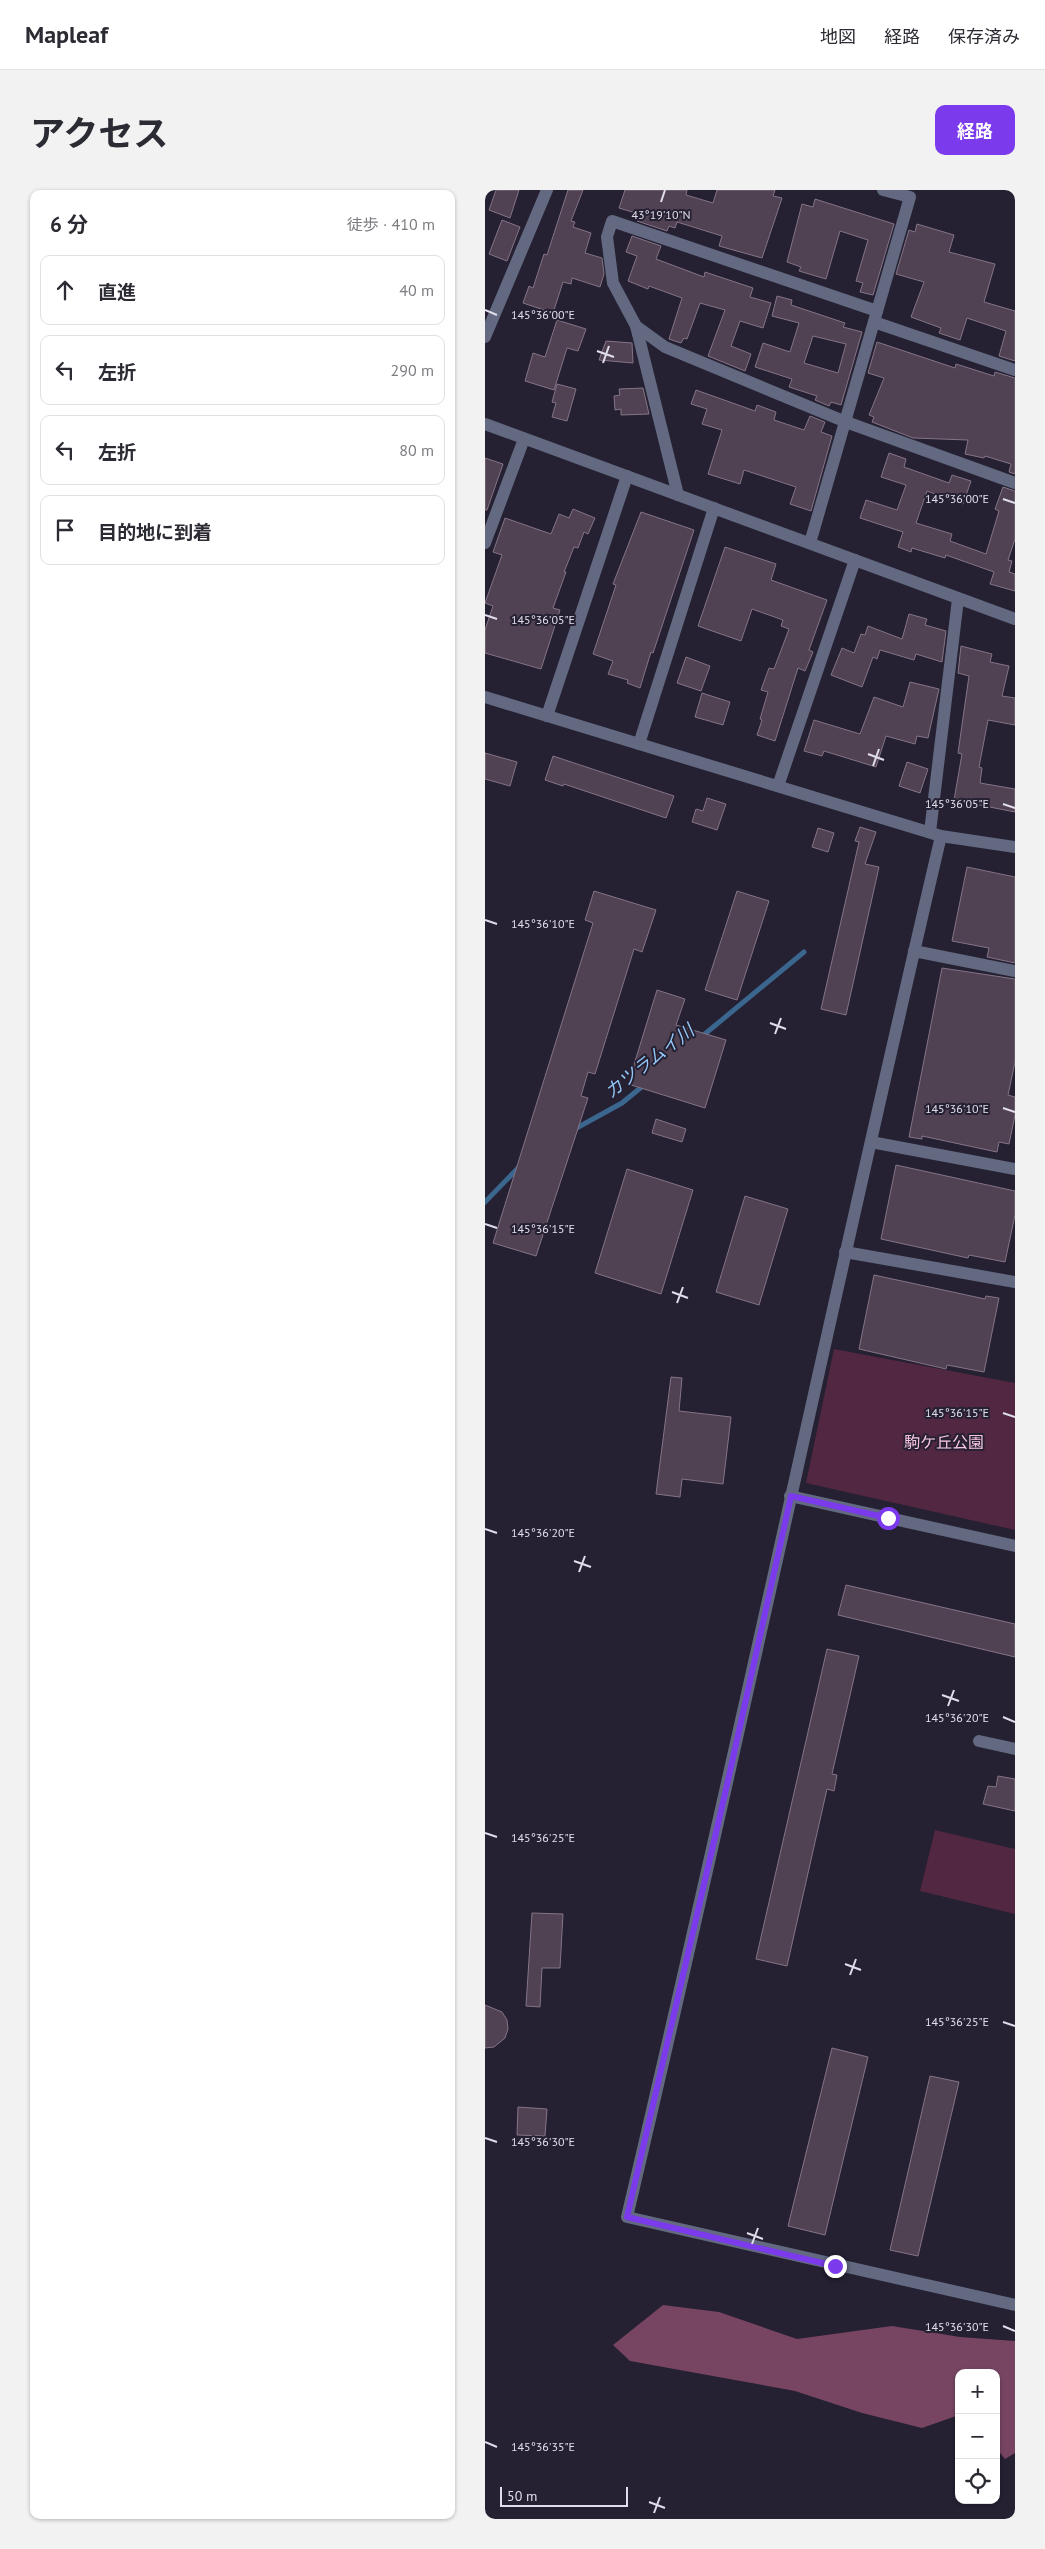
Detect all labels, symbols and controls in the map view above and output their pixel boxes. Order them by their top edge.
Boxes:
text: Mapleaf [25,19,108,50]
text: 地図 [820,25,856,48]
text: 経路 [884,25,920,48]
text: 保存済み [948,25,1020,48]
button: 経路 [935,105,1015,155]
text: アクセス [30,110,168,156]
text: 43°19'10"N [631,207,691,222]
text: 6 分 [50,211,88,238]
text: 徒歩 · 410 m [347,214,435,234]
icon: ahead [51,276,79,304]
text: 直進 [98,280,136,304]
text: 40 m [399,280,434,300]
text: 145°36'00"E [511,307,575,322]
icon: left [51,356,79,384]
text: 左折 [98,360,136,384]
text: 290 m [391,360,434,380]
icon: left [51,436,79,464]
text: 左折 [98,440,136,464]
text: 80 m [399,440,434,460]
text: 145°36'00"E [925,491,989,506]
icon: arrive [51,516,79,544]
text: 目的地に到着 [98,520,212,544]
text: 145°36'05"E [511,612,575,627]
text: 145°36'05"E [925,796,989,811]
text: 145°36'10"E [511,916,575,931]
water label: カツラムイ川 [600,1018,700,1103]
text: 145°36'10"E [925,1101,989,1116]
text: 145°36'15"E [511,1221,575,1236]
text: 145°36'15"E [925,1405,989,1420]
park label: 駒ケ丘公園 [904,1432,984,1452]
route start [877,1507,900,1530]
text: 145°36'20"E [511,1525,575,1540]
text: 145°36'20"E [925,1710,989,1725]
text: 145°36'25"E [511,1830,575,1845]
text: 145°36'25"E [925,2014,989,2029]
text: 145°36'30"E [511,2134,575,2149]
route end [824,2255,847,2278]
text: 145°36'30"E [925,2319,989,2334]
map controls [955,2369,1000,2504]
button: + [955,2369,1000,2414]
button: − [955,2414,1000,2459]
text: 145°36'35"E [511,2439,575,2454]
button: locate [955,2459,1000,2504]
scale bar [500,2484,627,2507]
text: 50 m [507,2487,537,2505]

